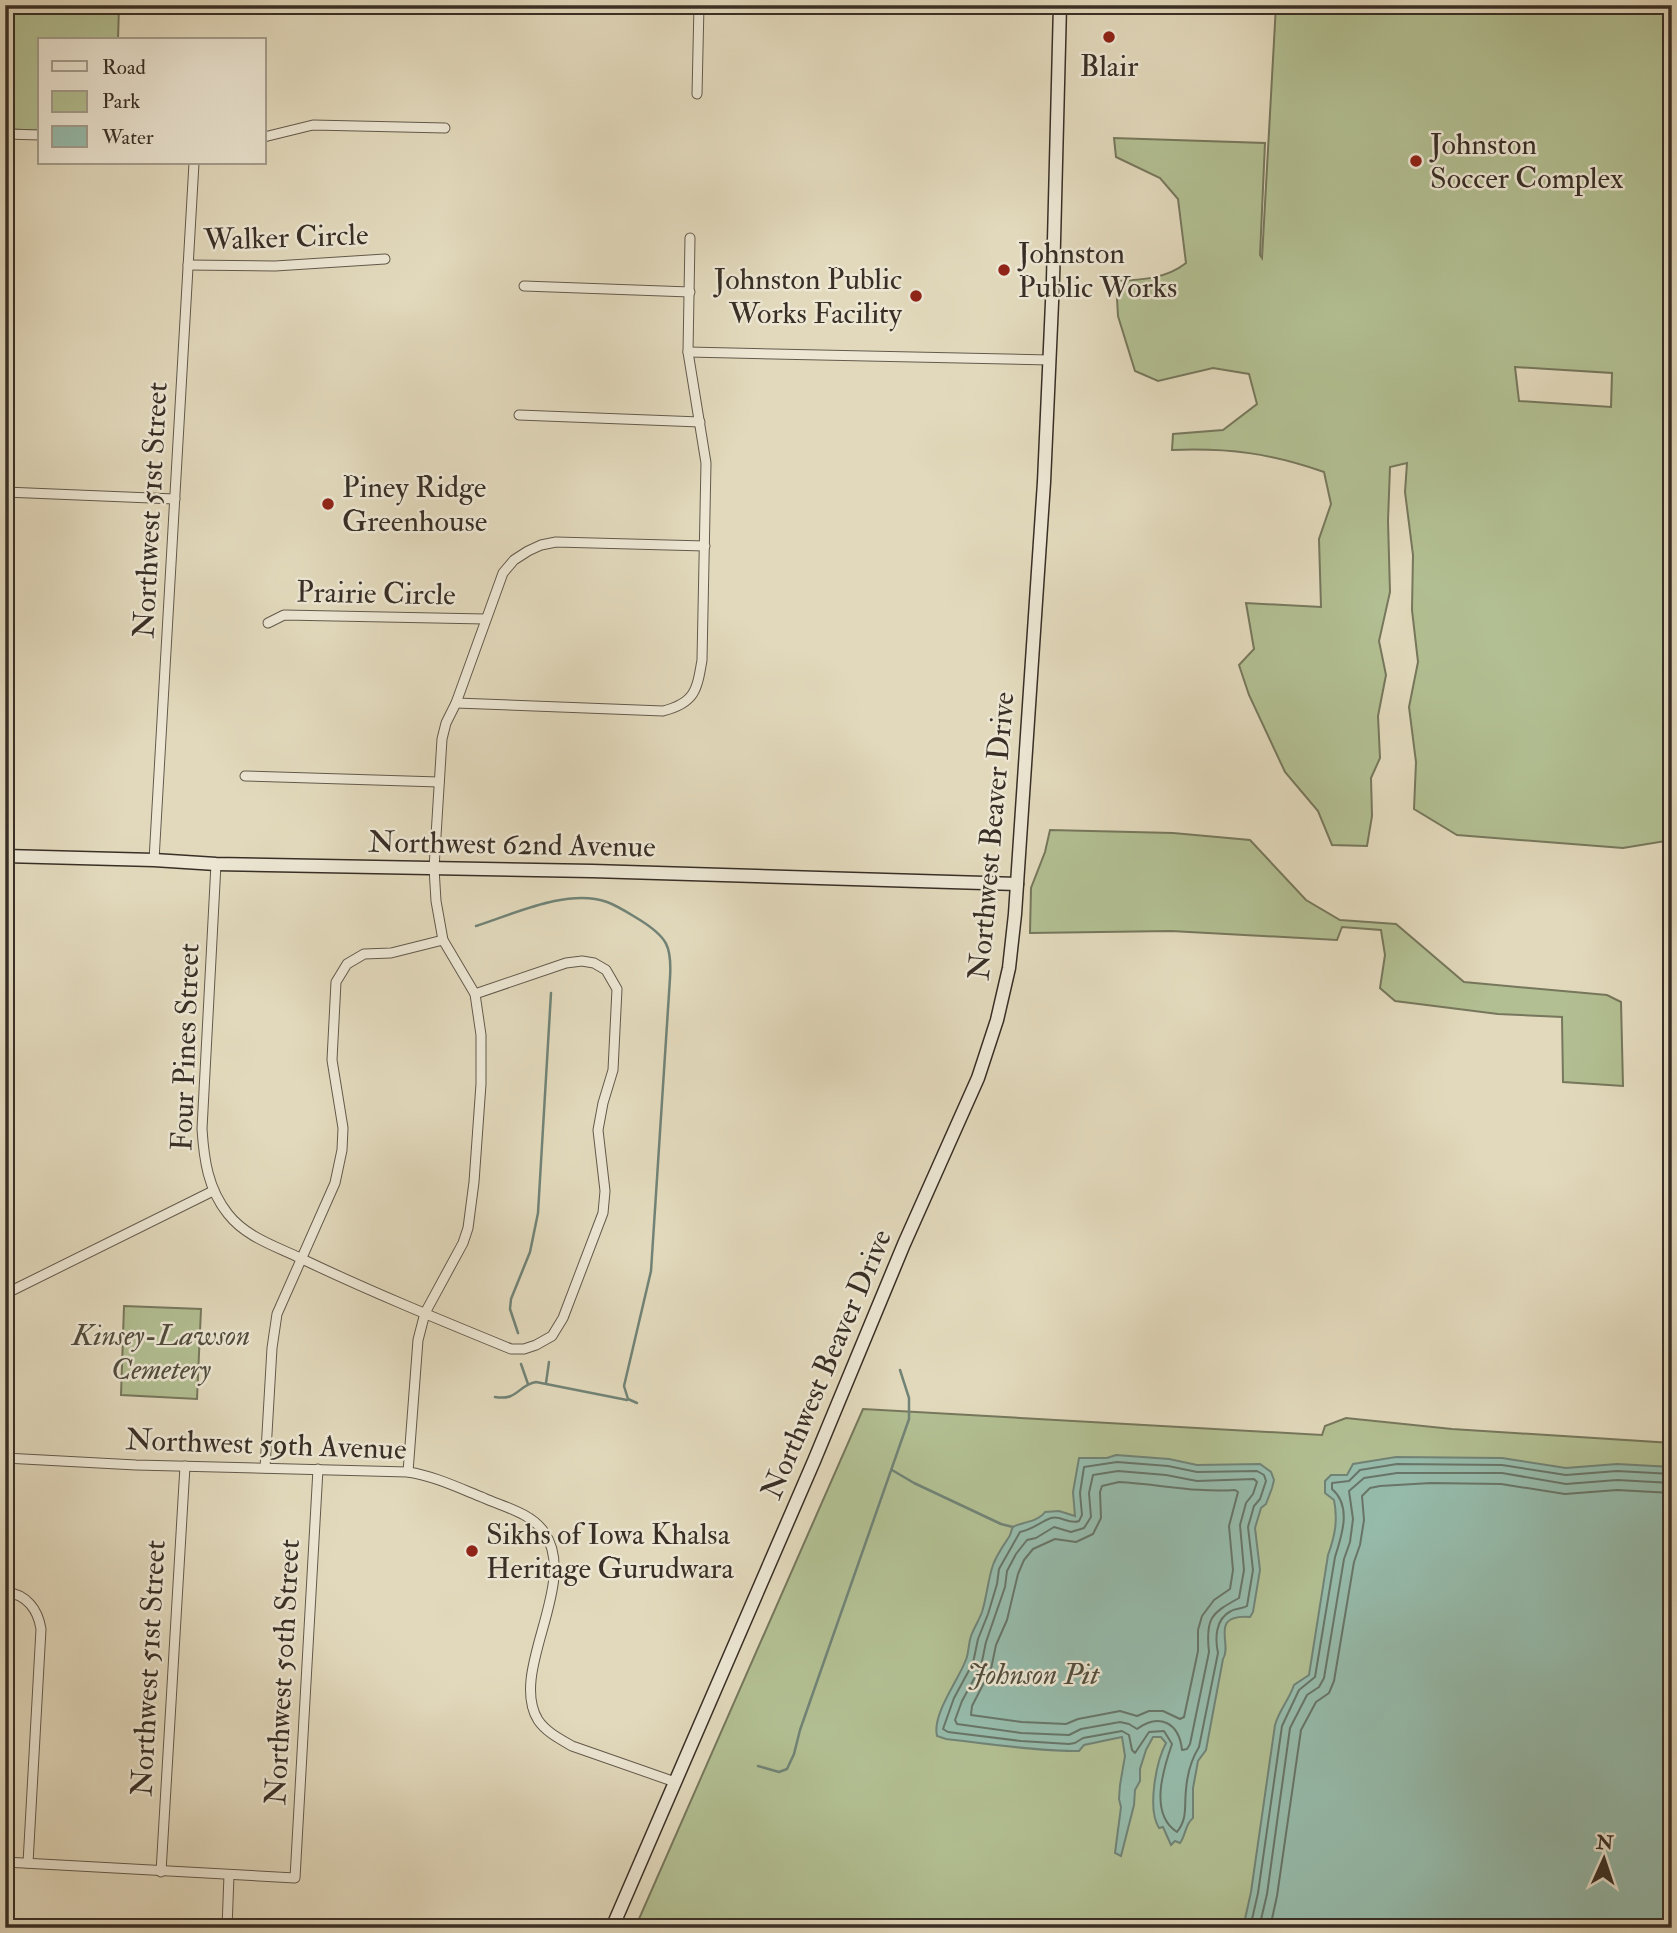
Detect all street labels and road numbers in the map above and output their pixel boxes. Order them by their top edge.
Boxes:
street label: Walker Circle [202,216,369,259]
street label: Northwest 51st Street [125,381,176,639]
street label: Prairie Circle [296,574,456,613]
street label: Northwest Beaver Drive [960,690,1023,982]
street label: Northwest 62nd Avenue [368,823,656,866]
street label: Four Pines Street [163,942,208,1152]
street label: Northwest Beaver Drive [753,1224,900,1505]
street label: Northwest 59th Avenue [125,1421,407,1468]
street label: Northwest 50th Street [257,1538,308,1806]
street label: Northwest 51st Street [123,1539,174,1797]

